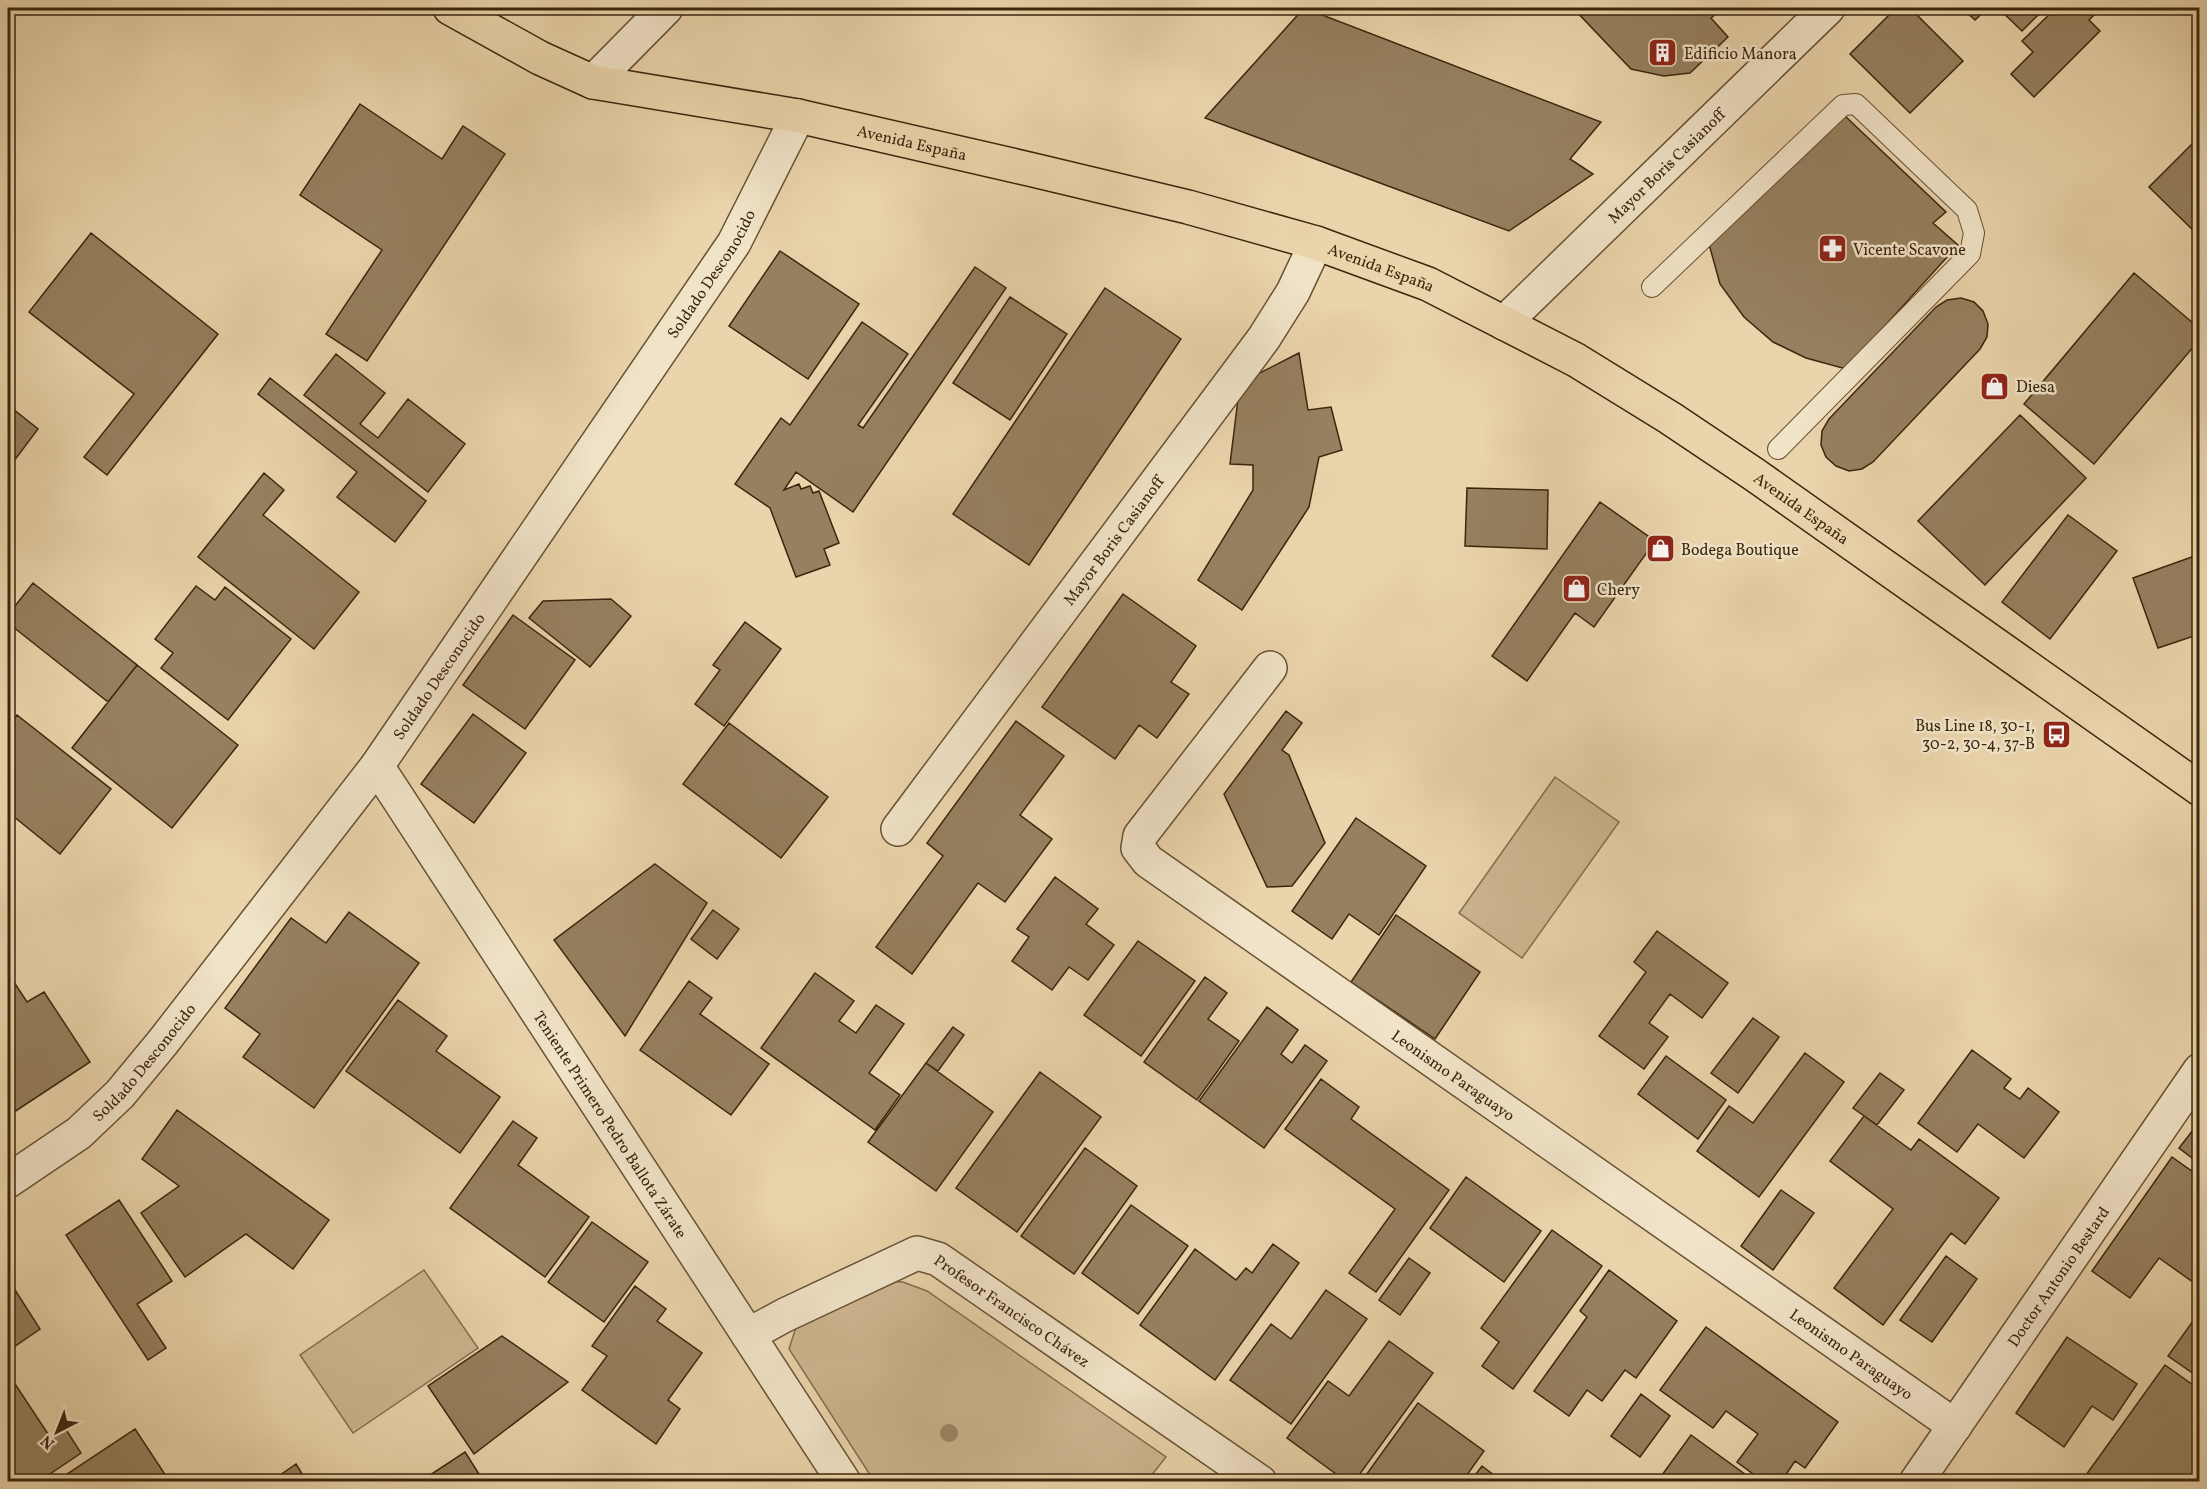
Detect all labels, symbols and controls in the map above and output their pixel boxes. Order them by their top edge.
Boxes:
building icon: Edificio Manora [1647,37,1679,69]
place label: Edificio Manora [1684,44,1797,66]
street label: Mayor Boris Casianoff [1604,104,1732,229]
street label: Avenida España [855,121,969,167]
street label: Soldado Desconocido [663,206,762,344]
pharmacy icon: Vicente Scavone [1816,233,1848,265]
street label: Avenida España [1324,239,1438,298]
place label: Vicente Scavone [1853,240,1966,262]
shop icon: Diesa [1979,370,2011,402]
place label: Diesa [2016,377,2055,399]
street label: Avenida España [1748,468,1853,551]
street label: Mayor Boris Casianoff [1059,471,1171,611]
shop icon: Bodega Boutique [1644,533,1676,565]
place label: Bodega Boutique [1681,540,1799,562]
shop icon: Chery [1560,573,1592,605]
place label: Chery [1597,580,1640,602]
street label: Soldado Desconocido [389,609,491,745]
place label: Bus Line 18, 30-1, 30-2, 30-4, 37-B [1915,716,2035,756]
bus stop icon: Bus Line 18, 30-1, 30-2, 30-4, 37-B [2040,718,2072,750]
street label: Soldado Desconocido [89,999,202,1127]
street label: Teniente Primero Pedro Ballota Zárate [527,1008,691,1243]
street label: Leonismo Paraguayo [1386,1026,1518,1127]
street label: Doctor Antonio Bestard [2003,1203,2116,1352]
street label: Profesor Francisco Chávez [929,1250,1093,1374]
street label: Leonismo Paraguayo [1784,1304,1917,1406]
north arrow [27,1402,87,1462]
text: N [36,1429,60,1454]

